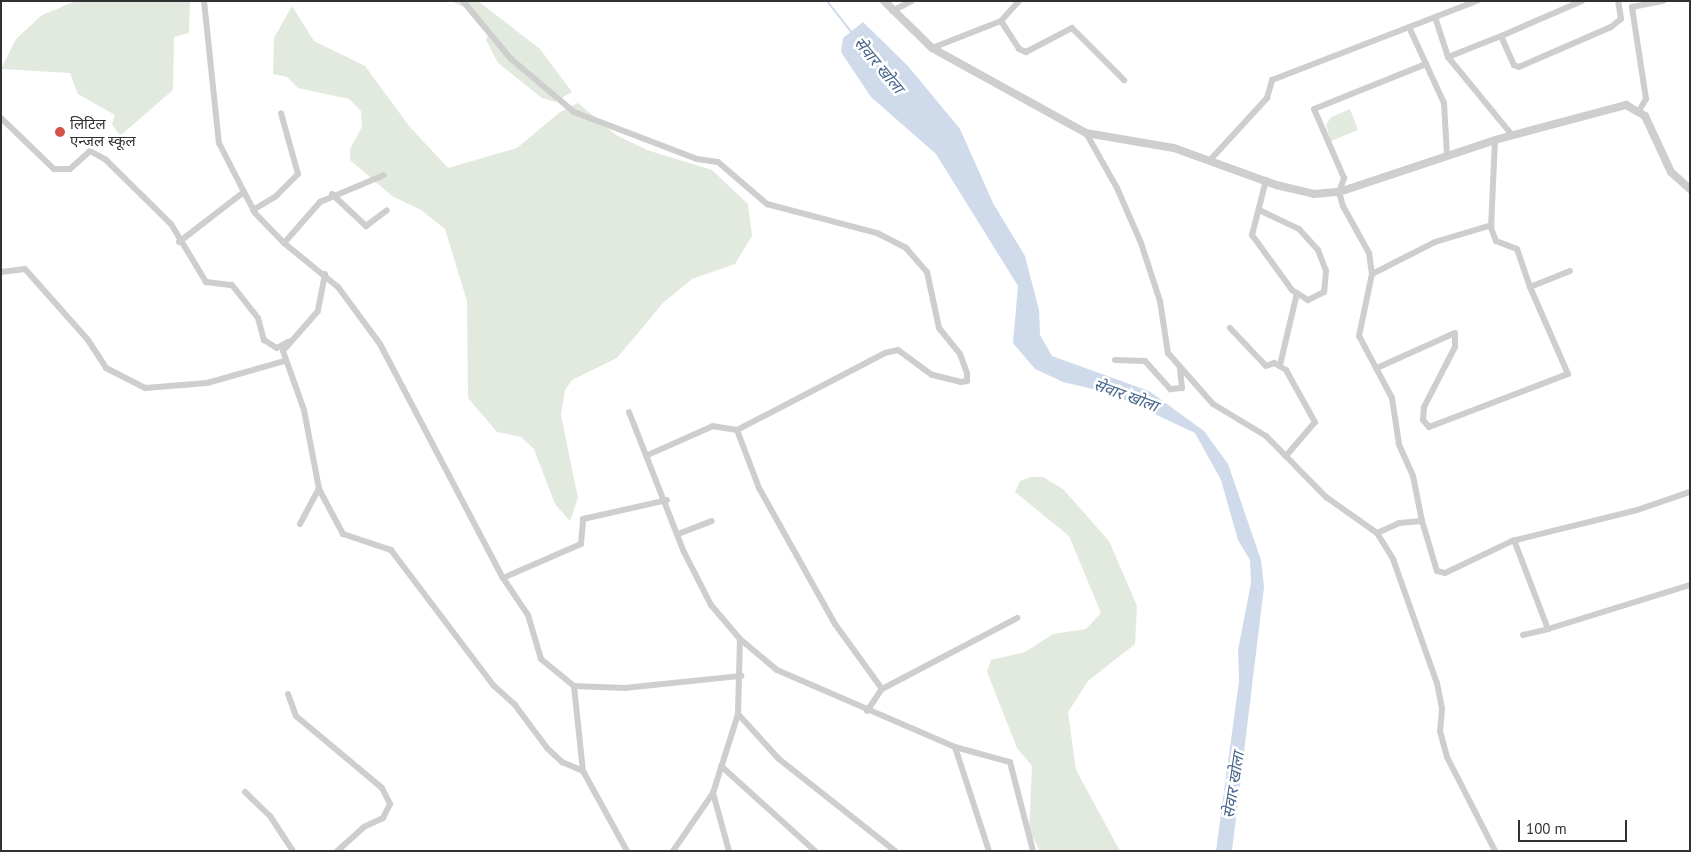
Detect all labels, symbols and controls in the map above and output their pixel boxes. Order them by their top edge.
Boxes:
water label: सेवार खोला [850,33,908,97]
place label: लिटिल एन्जल स्कूल [70,114,136,149]
marker: लिटिल एन्जल स्कूल [54,126,66,138]
water label: सेवार खोला [1091,375,1161,415]
water label: सेवार खोला [1218,750,1248,820]
scale bar [1521,810,1630,842]
text: 100 m [1526,819,1567,838]

